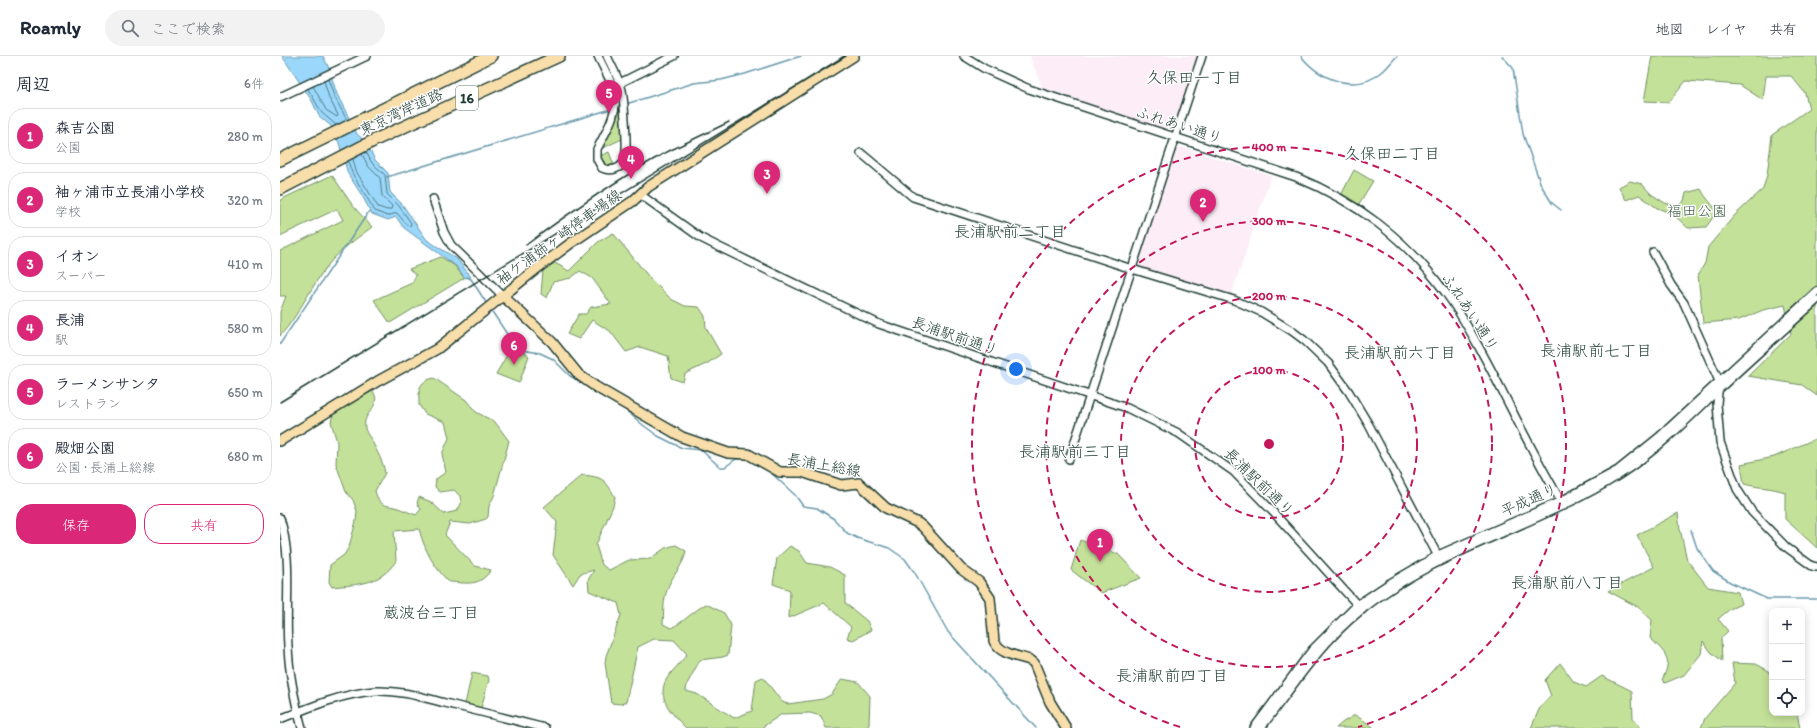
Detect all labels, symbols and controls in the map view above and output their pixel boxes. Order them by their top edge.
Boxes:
search box [105,10,385,46]
text: Roamly [20,16,81,39]
icon: search [119,17,141,39]
text: ここで検索 [151,20,226,38]
text: 地図 [1656,21,1684,38]
text: レイヤ [1706,21,1747,38]
text: 共有 [1769,21,1797,38]
district label: 久保田一丁目 [1146,68,1242,87]
text: 周辺 [16,74,50,94]
text: 6件 [244,76,264,91]
pin: 5 [596,80,622,113]
street label: 東京湾岸道路 [356,85,446,139]
road number: 16 [456,86,478,110]
street label: ふれあい通り [1133,103,1225,147]
text: 森吉公園 [55,119,115,137]
text: 1 [27,129,33,144]
text: 280 m [227,129,263,144]
text: 公園 [55,140,81,155]
text: 400 m [1252,140,1287,154]
district label: 久保田二丁目 [1344,144,1440,163]
pin: 4 [618,146,644,179]
pin: 3 [754,161,780,194]
text: 袖ヶ浦市立長浦小学校 [55,183,205,201]
street label: 袖ケ浦姉ヶ崎停車場線 [493,186,625,288]
pin: 2 [1190,189,1216,222]
text: 2 [27,193,33,208]
text: 320 m [227,193,263,208]
park label: 福田公園 [1667,202,1727,220]
text: 学校 [55,204,81,219]
text: 300 m [1252,214,1287,228]
district label: 長浦駅前二丁目 [954,222,1066,241]
text: イオン [55,247,100,265]
text: 3 [26,257,34,272]
text: 410 m [227,257,263,272]
text: スーパー [55,268,106,283]
street label: ふれあい通り [1438,269,1502,355]
text: 200 m [1252,289,1287,303]
text: 長浦 [55,311,85,329]
street label: 長浦駅前通り [910,313,1000,359]
text: 4 [26,321,34,336]
text: 580 m [227,321,263,336]
text: 駅 [55,332,68,347]
pin: 6 [501,332,527,365]
district label: 長浦駅前七丁目 [1540,341,1652,360]
district label: 長浦駅前六丁目 [1344,343,1456,362]
your location [1006,359,1026,379]
text: 100 m [1252,363,1286,377]
text: ラーメンサンタ [55,375,160,393]
text: 5 [27,385,33,400]
text: 650 m [227,385,263,400]
text: レストラン [55,396,121,411]
centre of rings [1262,437,1276,451]
text: 殿畑公園 [55,439,115,457]
district label: 長浦駅前三丁目 [1019,442,1131,461]
street label: 長浦駅前通り [1220,444,1298,520]
text: 6 [27,449,33,464]
text: 680 m [227,449,263,464]
street label: 長浦上総線 [785,450,863,480]
text: 公園 · 長浦上総線 [55,460,155,475]
street label: 平成通り [1498,480,1560,520]
button: 保存 [16,504,136,544]
button: 共有 [144,504,264,544]
pin: 1 [1087,529,1113,562]
district label: 長浦駅前八丁目 [1511,573,1623,592]
district label: 蔵波台三丁目 [383,603,479,622]
map controls [1769,608,1805,716]
button: + [1769,608,1805,644]
button: − [1769,644,1805,680]
district label: 長浦駅前四丁目 [1116,666,1228,685]
button: locate [1769,680,1805,716]

